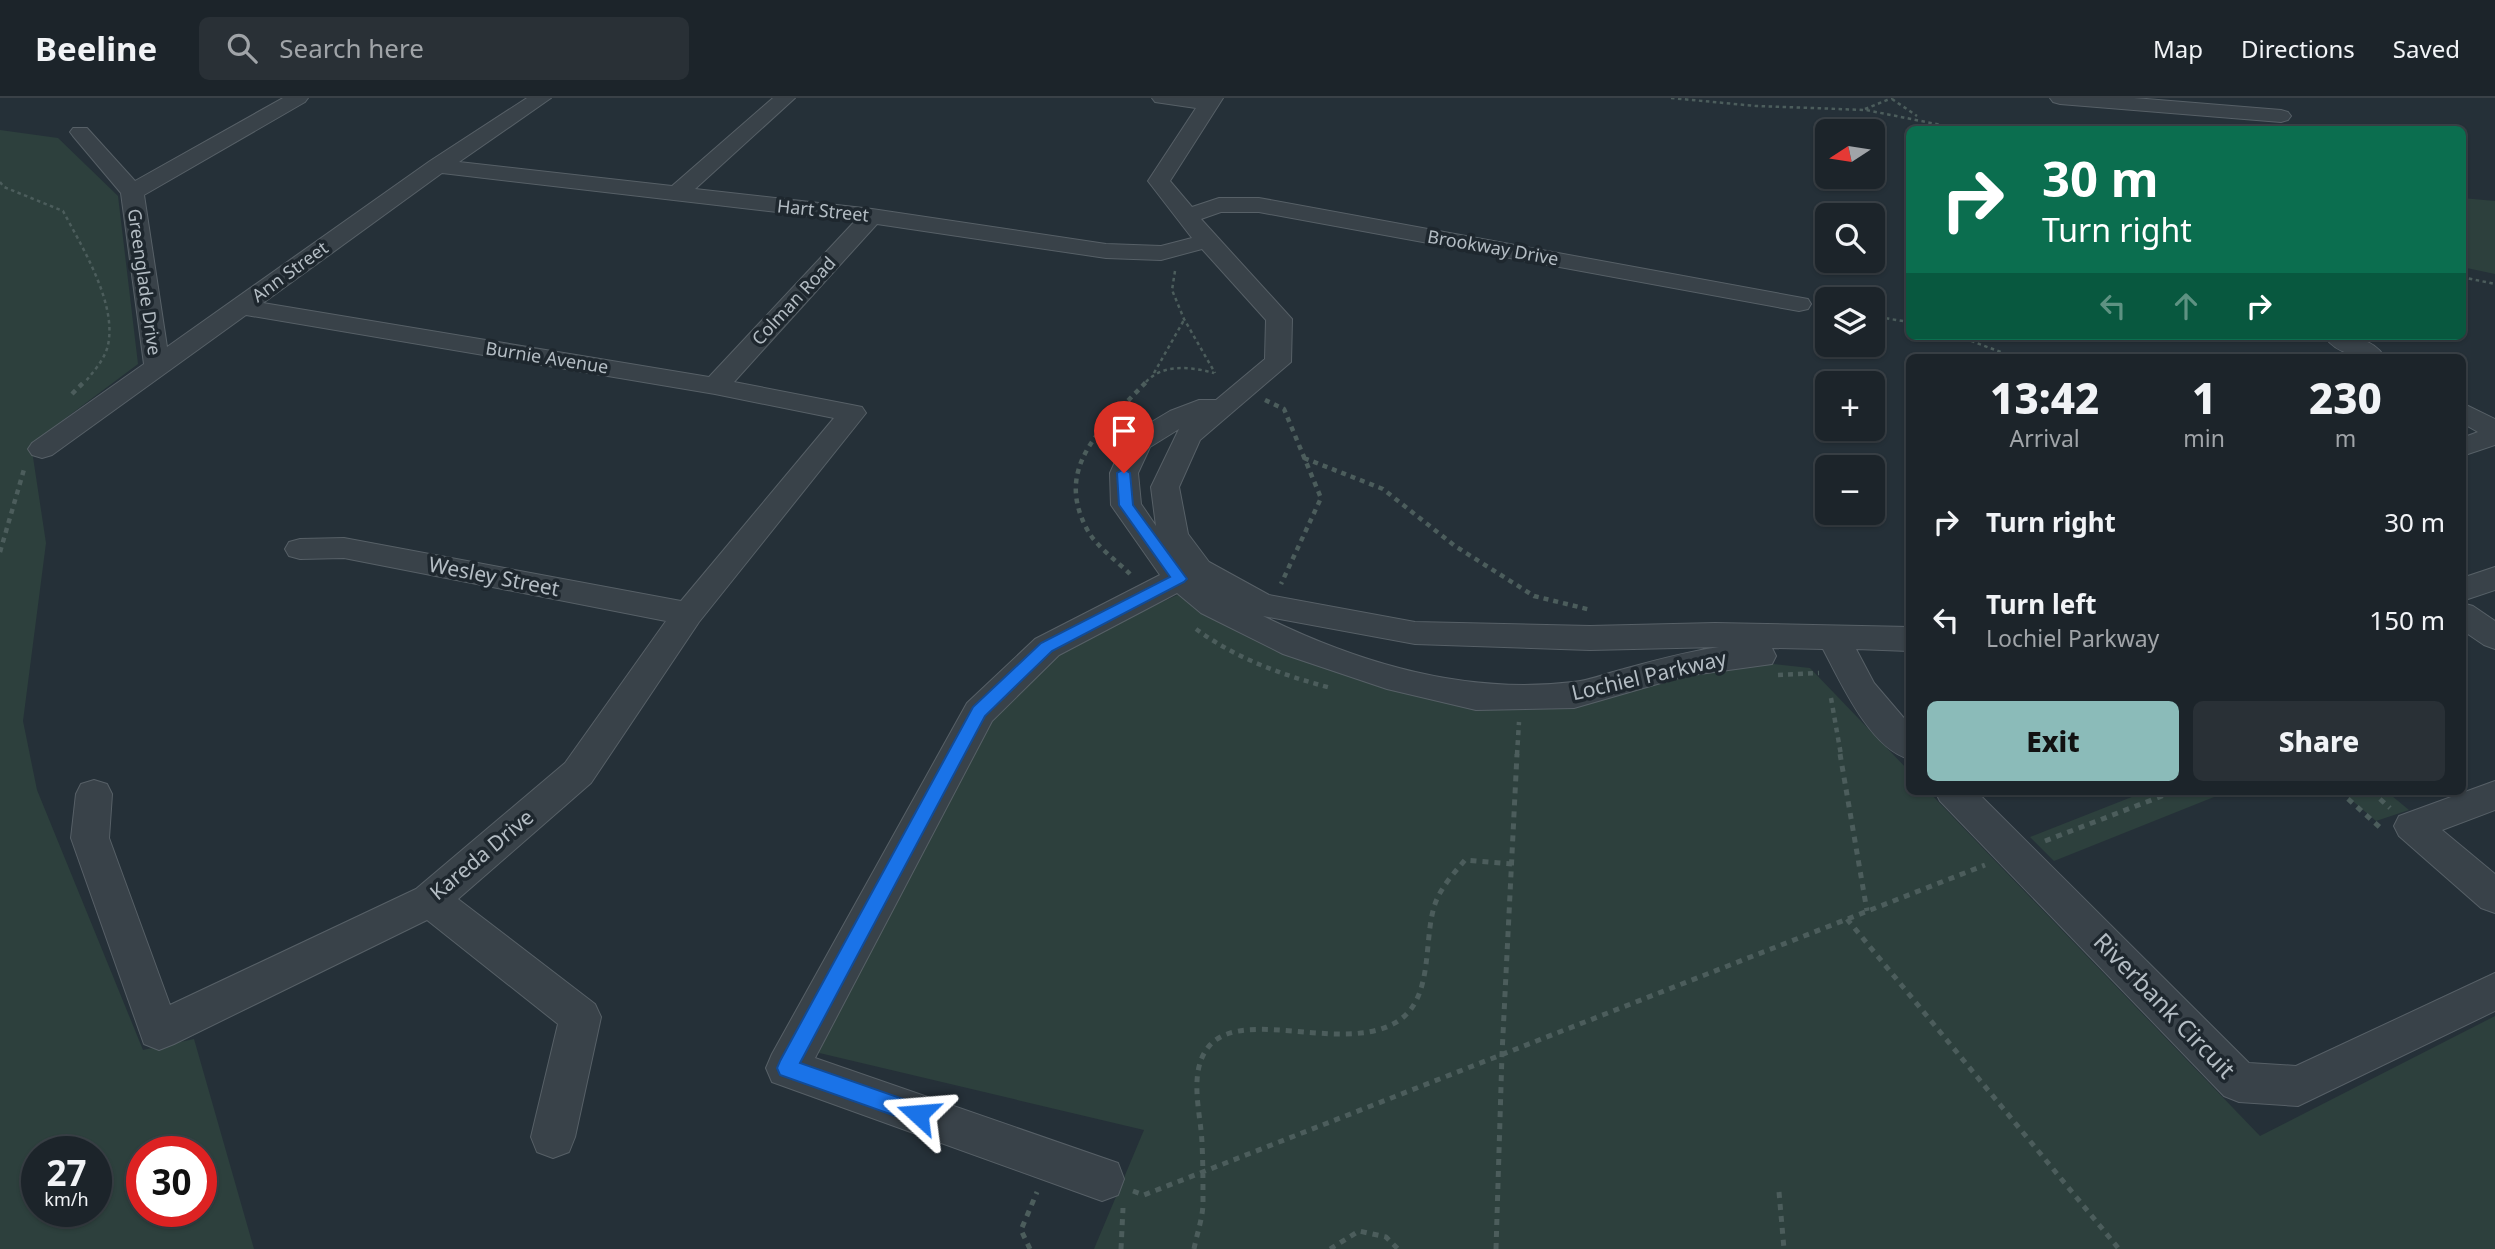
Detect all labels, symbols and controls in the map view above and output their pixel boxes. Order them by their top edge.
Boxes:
search box [199,17,689,80]
text: Beeline [35,26,157,71]
icon: search [223,29,261,67]
text: Search here [279,30,424,66]
text: Map [2153,32,2203,65]
text: Directions [2241,32,2355,65]
text: Saved [2393,32,2460,65]
north arrow [1815,119,1885,189]
map controls [1815,119,1885,525]
text: 30 m [2042,145,2159,211]
icon: right [1927,154,2018,245]
street label: Hart Street [776,193,871,227]
button: search [1815,203,1885,273]
street label: Greenglade Drive [123,207,167,357]
text: Turn right [2042,208,2192,251]
street label: Brookway Drive [1426,224,1561,270]
street label: Ann Street [246,235,333,307]
street label: Colman Road [746,251,841,350]
button: layers [1815,287,1885,357]
icon: left [2094,287,2132,325]
icon: ahead [2167,287,2205,325]
icon: right [2240,287,2278,325]
street label: Burnie Avenue [484,335,610,379]
text: 13:42 [1990,369,2099,426]
text: 1 [2192,369,2216,426]
text: 230 [2309,369,2382,426]
button: + [1815,371,1885,441]
pin [1094,401,1154,473]
icon: arrive [1105,412,1143,450]
text: Arrival [2010,422,2080,454]
text: min [2183,422,2225,454]
text: m [2335,422,2356,454]
button: − [1815,455,1885,525]
icon: right [1927,503,1965,541]
text: Turn right [1986,504,2116,540]
text: 30 m [2384,504,2445,540]
street label: Wesley Street [426,550,562,602]
text: Turn left [1986,586,2097,622]
icon: left [1927,601,1965,639]
text: 150 m [2369,602,2445,638]
text: Lochiel Parkway [1986,622,2159,654]
street label: Lochiel Parkway [1569,644,1729,706]
button: Exit [1927,701,2179,781]
button: Share [2193,701,2445,781]
street label: Kareda Drive [424,803,539,906]
street label: Riverbank Circuit [2087,925,2243,1085]
position arrow [881,1077,955,1151]
speed limit sign: 30 [126,1136,217,1227]
text: 27 [46,1149,87,1196]
text: km/h [44,1187,89,1211]

